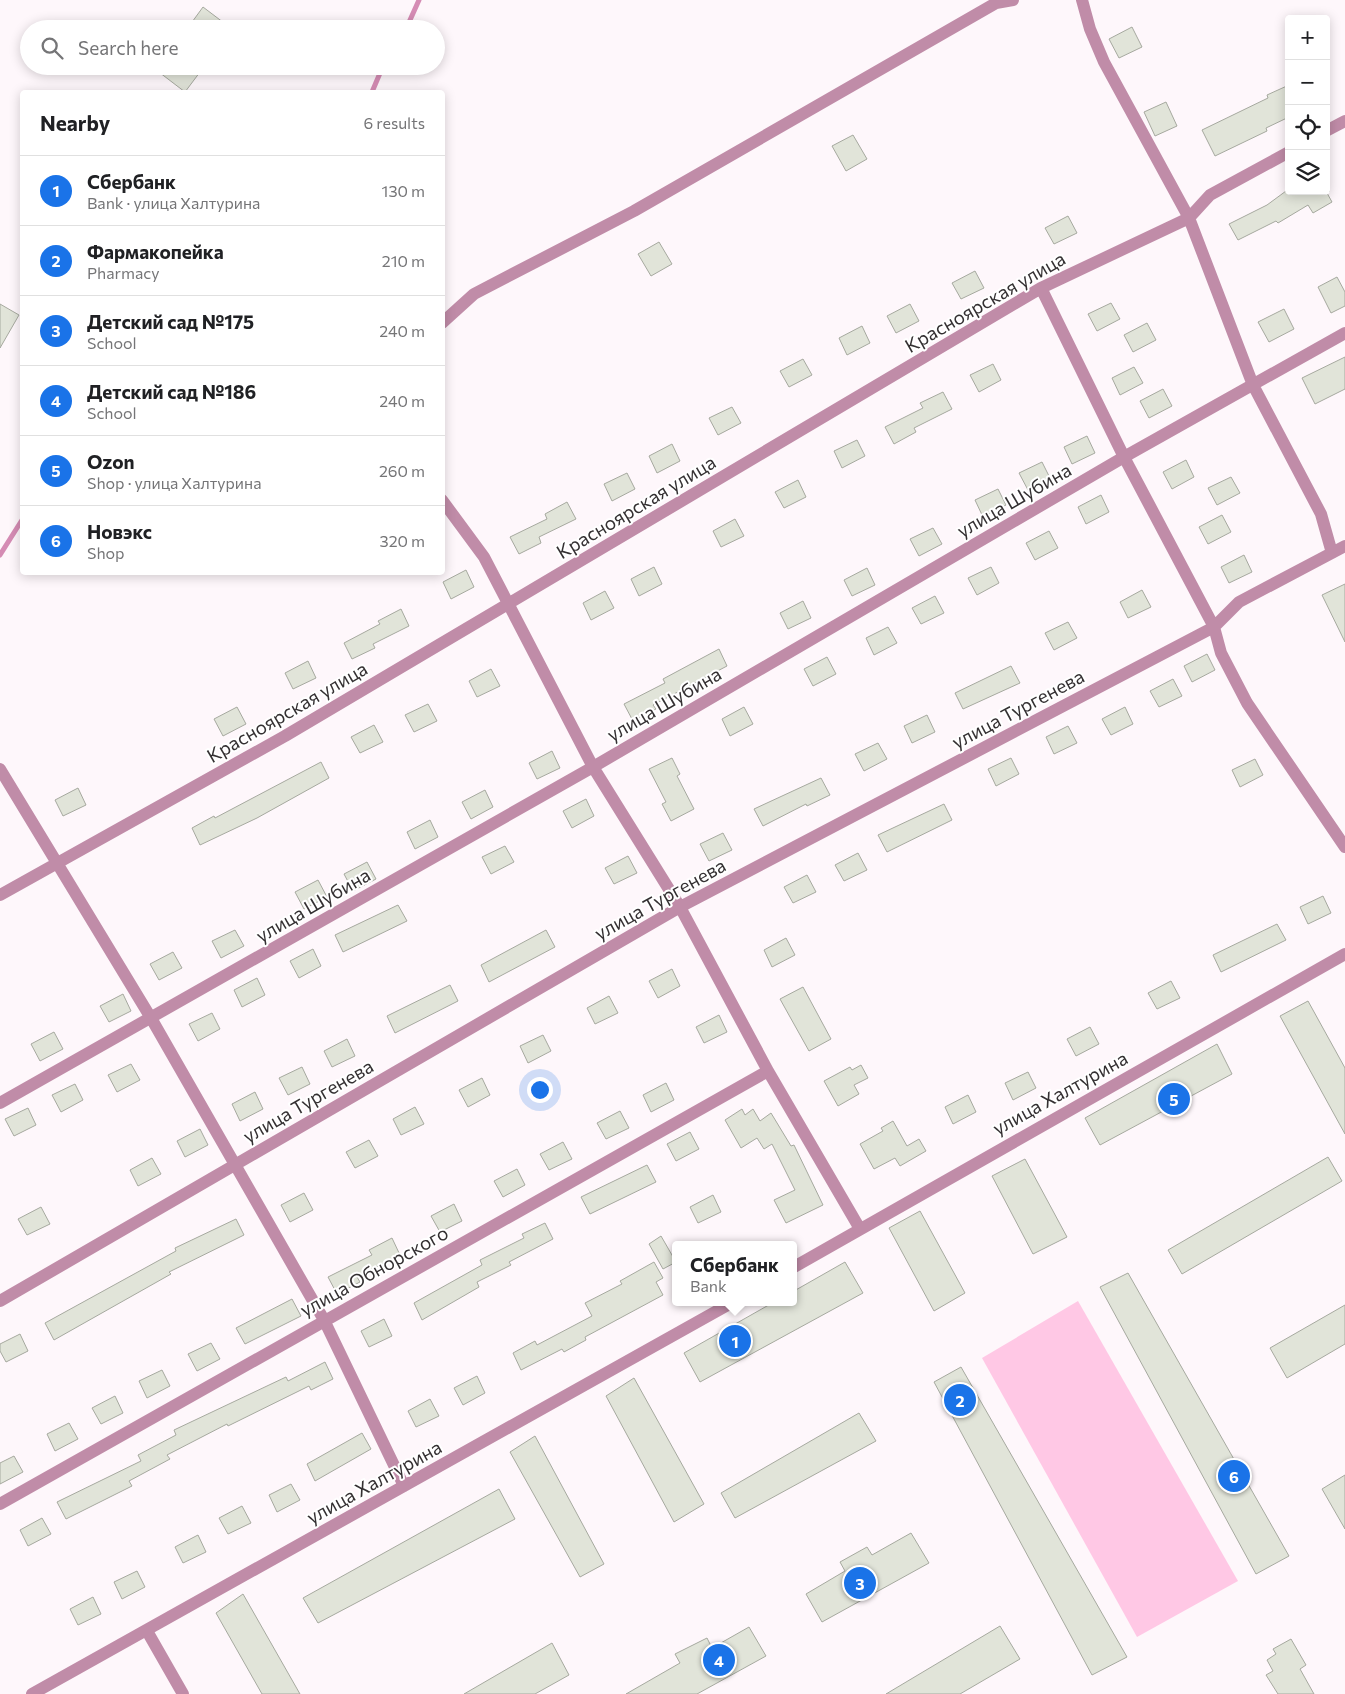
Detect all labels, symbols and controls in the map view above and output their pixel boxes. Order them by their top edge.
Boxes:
map controls [1285,15,1330,195]
button: + [1285,15,1330,60]
search box [20,20,445,75]
icon: search [38,34,66,62]
text: Search here [78,36,178,59]
button: − [1285,60,1330,105]
button: locate [1285,105,1330,150]
text: Nearby [40,110,110,135]
text: 6 results [364,113,425,132]
button: layers [1285,150,1330,195]
text: Сбербанк [87,170,176,193]
text: 1 [52,181,60,200]
text: 130 m [382,181,425,200]
text: Bank · улица Халтурина [87,193,260,212]
text: Фармакопейка [87,240,224,263]
street label: Красноярская улица [900,246,1069,357]
text: 2 [51,251,61,270]
text: 210 m [382,251,425,270]
text: Pharmacy [87,263,160,282]
text: Детский сад №175 [87,310,254,333]
text: 3 [51,321,61,340]
text: 240 m [379,321,425,340]
text: School [87,333,137,352]
text: Детский сад №186 [87,380,256,403]
text: 4 [51,391,61,410]
text: 240 m [379,391,425,410]
text: School [87,403,137,422]
text: Ozon [87,450,135,473]
street label: Красноярская улица [552,450,719,563]
street label: улица Шубина [952,458,1075,542]
text: 5 [51,461,61,480]
text: 260 m [379,461,425,480]
text: Shop · улица Халтурина [87,473,261,492]
text: Новэкс [87,520,152,543]
text: 6 [51,531,61,550]
text: 320 m [380,531,425,550]
text: Shop [87,543,125,562]
street label: Красноярская улица [202,656,371,767]
street label: улица Шубина [602,662,725,746]
street label: улица Тургенева [948,664,1088,753]
street label: улица Тургенева [590,853,729,944]
street label: улица Шубина [251,863,374,947]
street label: улица Халтурина [988,1046,1131,1139]
street label: улица Тургенева [239,1054,377,1147]
your location [527,1077,553,1103]
pin: 5 [1158,1080,1190,1118]
street label: улица Обнорского [296,1220,452,1321]
popup [672,1241,797,1306]
text: Сбербанк [690,1253,779,1276]
text: Bank [690,1276,727,1295]
pin: 1 [719,1322,751,1360]
pin: 2 [944,1381,976,1419]
street label: улица Халтурина [302,1435,445,1528]
pin: 6 [1218,1457,1250,1495]
pin: 3 [844,1564,876,1602]
pin: 4 [703,1641,735,1679]

